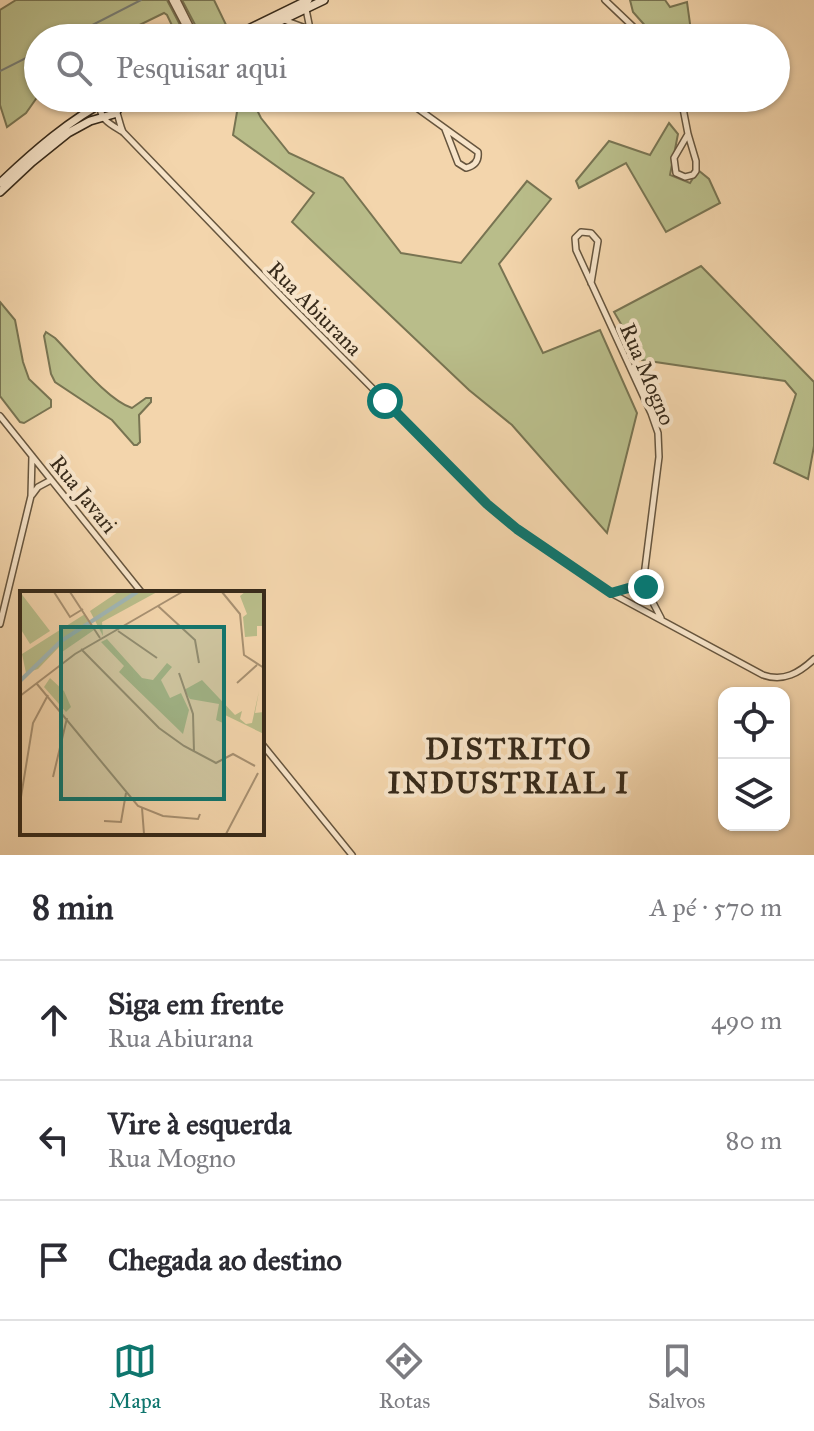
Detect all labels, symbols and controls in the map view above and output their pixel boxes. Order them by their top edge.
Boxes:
search box [24,24,790,112]
icon: search [52,46,96,90]
text: Pesquisar aqui [116,50,287,86]
street label: Rua Abiurana [262,255,368,362]
street label: Rua Mogno [614,319,681,429]
route start [367,383,403,419]
street label: Rua Javari [44,450,123,539]
route end [628,569,664,605]
inset map [20,591,264,835]
map controls [718,687,790,831]
button: locate [718,687,790,759]
district label: DISTRITO INDUSTRIAL I [388,731,630,801]
button: layers [718,759,790,831]
text: 8 min [32,887,114,928]
text: A pé · 570 m [650,891,782,923]
text: Siga em frente [108,986,284,1022]
icon: ahead [32,998,76,1042]
text: 490 m [711,1004,782,1036]
text: Rua Abiurana [108,1022,253,1054]
text: Vire à esquerda [108,1106,291,1142]
icon: left [32,1118,76,1162]
text: 80 m [726,1124,782,1156]
text: Rua Mogno [108,1142,236,1174]
icon: arrive [32,1238,76,1282]
text: Chegada ao destino [108,1242,342,1278]
tab: Mapa [109,1339,161,1414]
tab: Rotas [379,1339,430,1414]
tab: Salvos [648,1339,705,1414]

